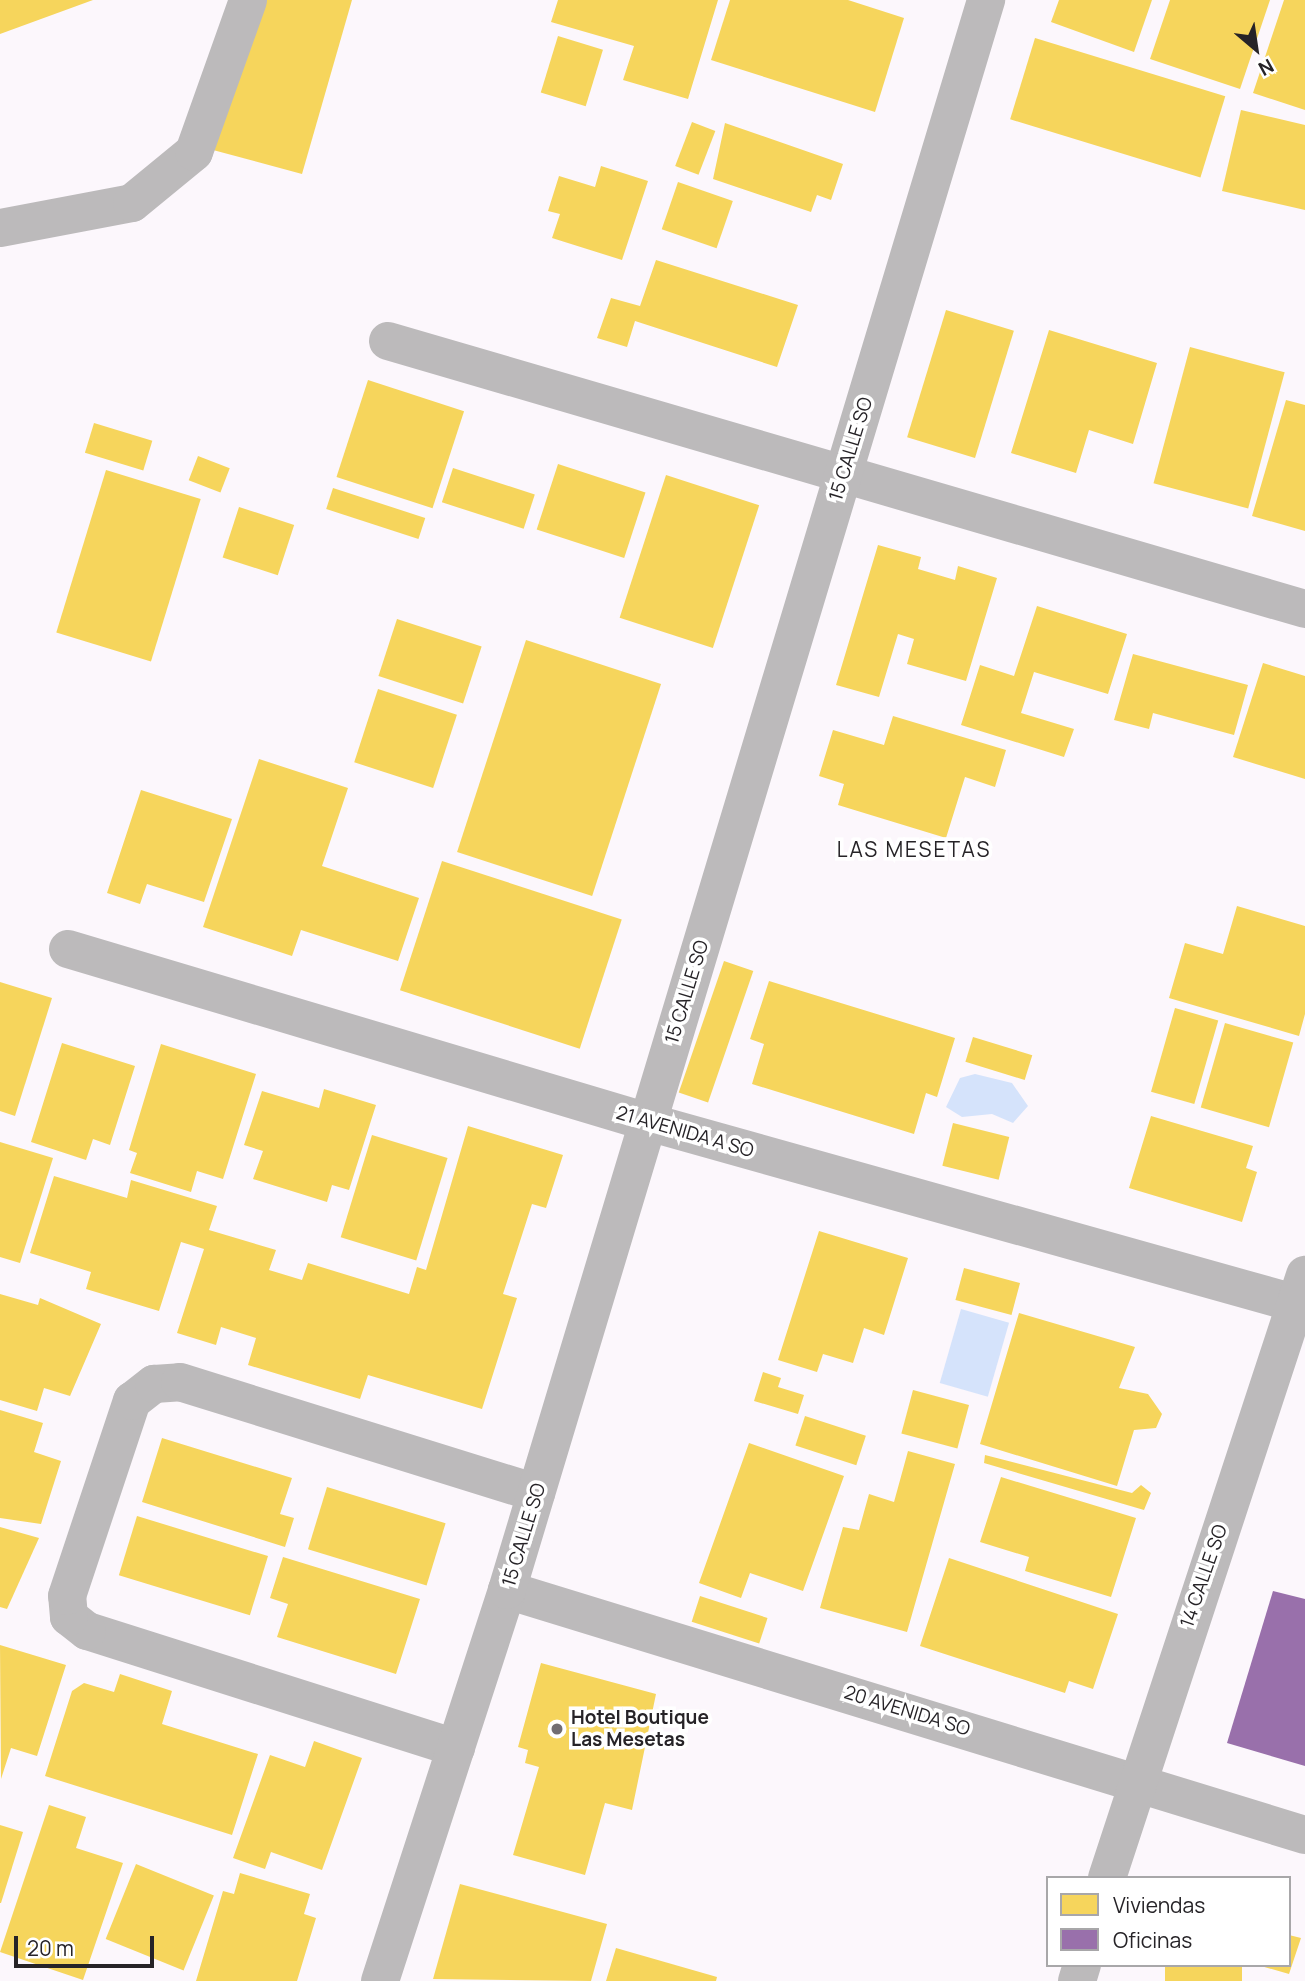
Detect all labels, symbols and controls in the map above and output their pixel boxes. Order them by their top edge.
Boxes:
north arrow [1221,14,1291,84]
text: N [1254,53,1278,82]
street label: 15 CALLE SO [824,395,878,503]
district label: LAS MESETAS [838,836,990,862]
street label: 15 CALLE SO [660,938,714,1046]
street label: 21 AVENIDA A SO [614,1101,756,1163]
street label: 15 CALLE SO [497,1481,551,1589]
street label: 14 CALLE SO [1176,1522,1232,1630]
street label: 20 AVENIDA SO [841,1681,973,1741]
place label: Hotel Boutique Las Mesetas [571,1707,709,1751]
marker: Hotel Boutique Las Mesetas [549,1721,565,1737]
legend [1046,1876,1291,1967]
text: Viviendas [1113,1891,1205,1919]
scale bar [18,1922,158,1966]
text: Oficinas [1113,1926,1192,1954]
text: 20 m [27,1934,74,1962]

